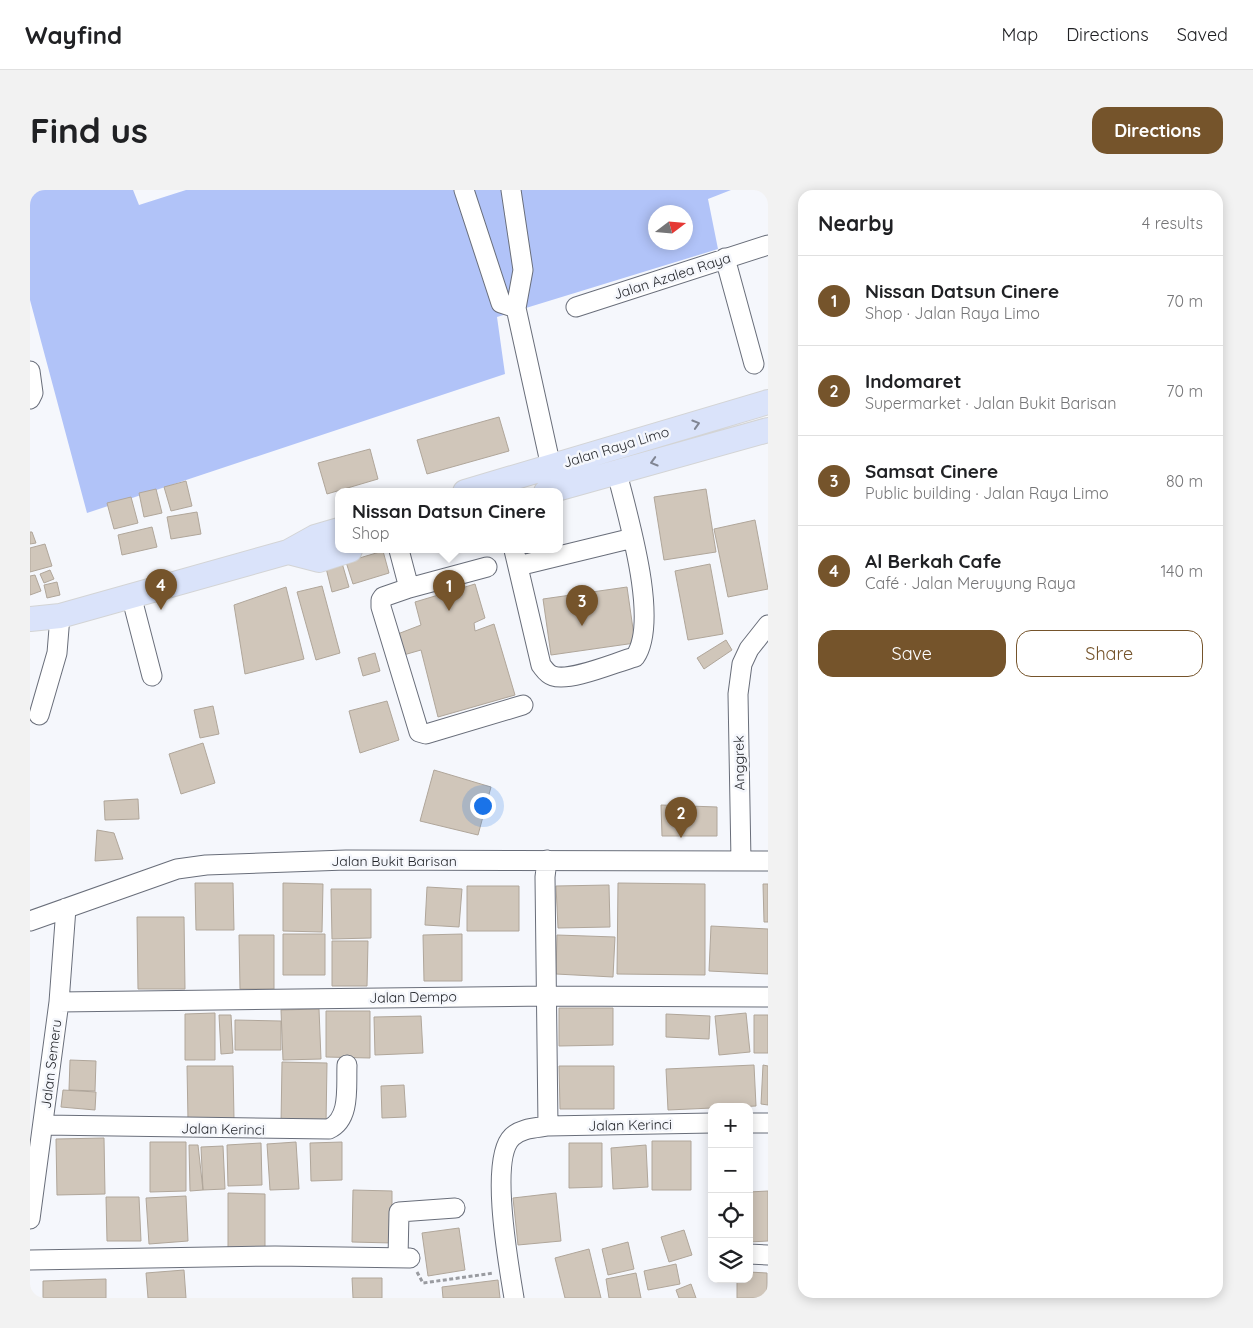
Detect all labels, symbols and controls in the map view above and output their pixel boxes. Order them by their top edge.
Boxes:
text: Wayfind [25,20,122,50]
text: Map [1001,23,1038,46]
text: Directions [1066,23,1149,46]
text: Saved [1177,23,1228,46]
button: Directions [1092,107,1223,154]
text: Find us [30,108,148,152]
north arrow [648,205,693,250]
text: Nearby [818,210,894,236]
text: 4 results [1142,213,1203,233]
street label: Jalan Azalea Raya [611,249,733,303]
text: Nissan Datsun Cinere [865,279,1059,303]
text: 1 [831,291,837,311]
text: 70 m [1166,291,1203,311]
text: Shop · Jalan Raya Limo [865,303,1040,323]
text: Indomaret [865,369,962,393]
text: 2 [829,381,839,401]
text: 70 m [1166,381,1203,401]
text: Supermarket · Jalan Bukit Barisan [865,393,1116,413]
one-way arrow [691,419,700,429]
street label: Jalan Raya Limo [561,422,671,472]
one-way arrow [650,457,658,467]
text: Samsat Cinere [865,459,998,483]
text: 3 [830,471,838,491]
text: 80 m [1166,471,1203,491]
text: Public building · Jalan Raya Limo [865,483,1109,503]
popup [335,488,563,553]
text: Nissan Datsun Cinere [352,499,546,523]
text: Shop [352,523,389,543]
text: Al Berkah Cafe [865,549,1001,573]
text: 4 [829,561,839,581]
text: 140 m [1160,561,1203,581]
pin: 4 [145,569,177,610]
pin: 1 [433,570,465,611]
text: Café · Jalan Meruyung Raya [865,573,1076,593]
pin: 3 [566,585,598,626]
button: Save [818,630,1006,677]
button: Share [1016,630,1203,677]
street label: Anggrek [730,735,748,791]
your location [470,793,496,819]
pin: 2 [665,797,697,838]
street label: Jalan Bukit Barisan [331,852,457,870]
street label: Jalan Dempo [369,987,457,1007]
street label: Jalan Semeru [37,1018,65,1110]
map controls [708,1103,753,1283]
button: + [708,1103,753,1148]
street label: Jalan Kerinci [588,1115,672,1135]
street label: Jalan Kerinci [181,1119,265,1139]
button: − [708,1148,753,1193]
button: locate [708,1193,753,1238]
button: layers [708,1238,753,1283]

